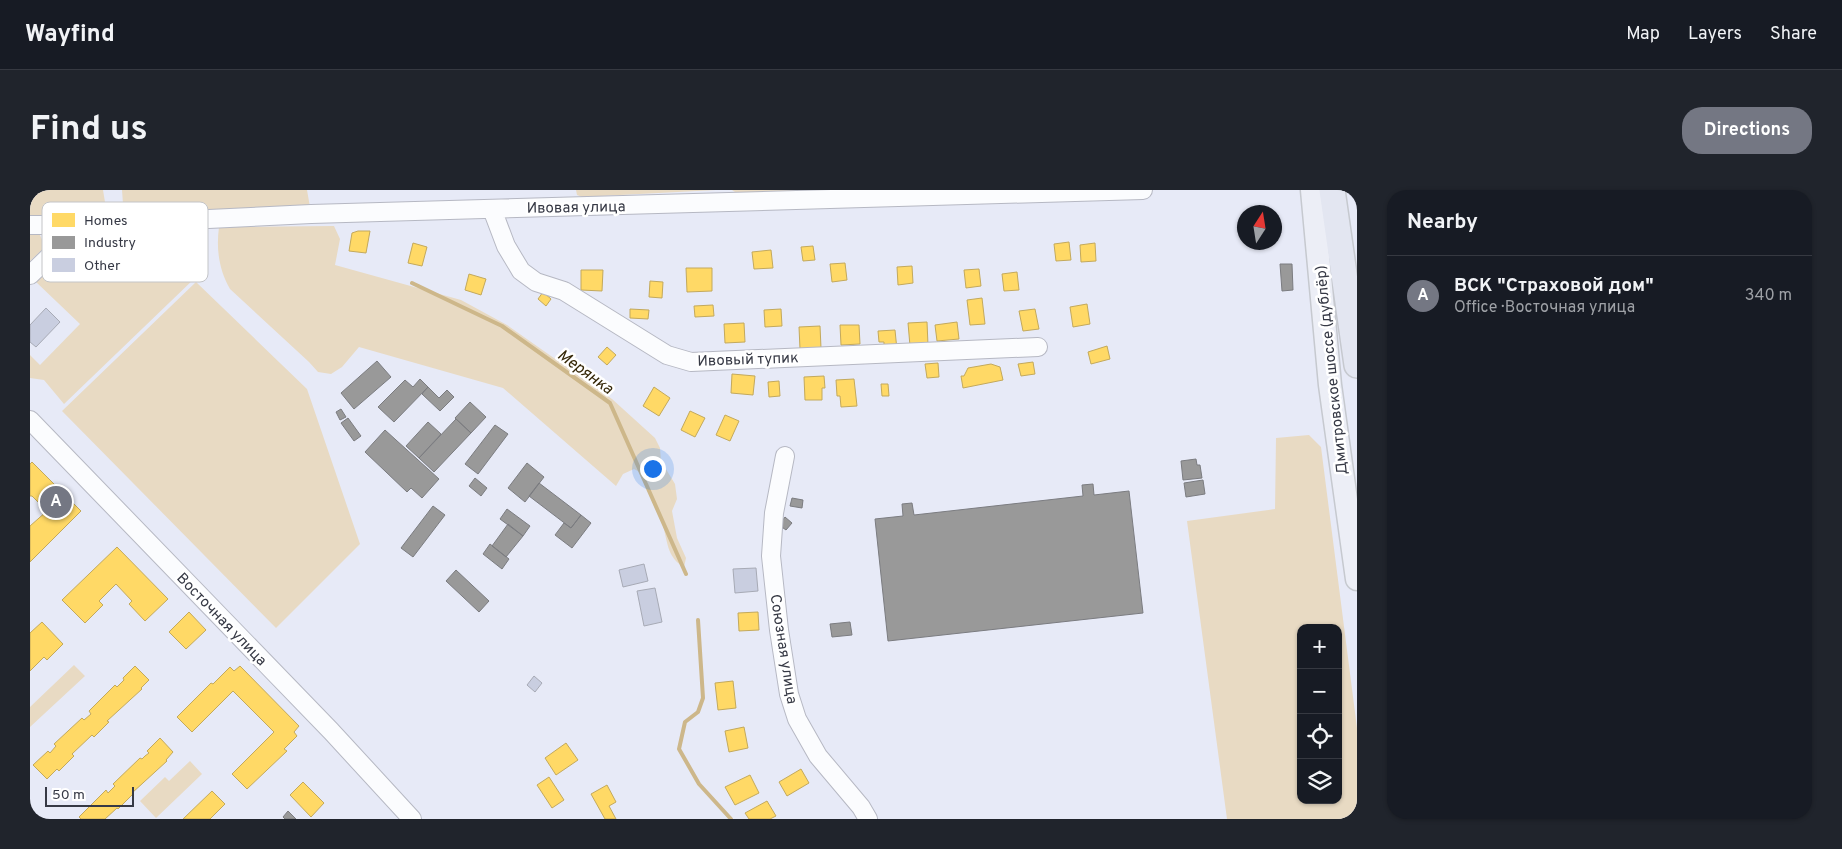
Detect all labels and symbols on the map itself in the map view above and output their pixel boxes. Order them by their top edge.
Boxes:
street label: Ивовая улица [526,198,626,219]
legend [42,202,208,282]
north arrow [1237,205,1282,250]
text: Homes [84,213,128,230]
text: Industry [84,235,136,252]
text: Other [84,258,121,275]
street label: Дмитровское шоссе (дублёр) [1312,264,1353,476]
water label: Мерянка [553,346,617,400]
street label: Ивовый тупик [697,349,799,372]
your location [640,456,666,482]
pin: A [40,483,72,521]
street label: Восточная улица [172,570,270,671]
street label: Союзная улица [764,593,801,705]
scale bar [45,784,134,807]

